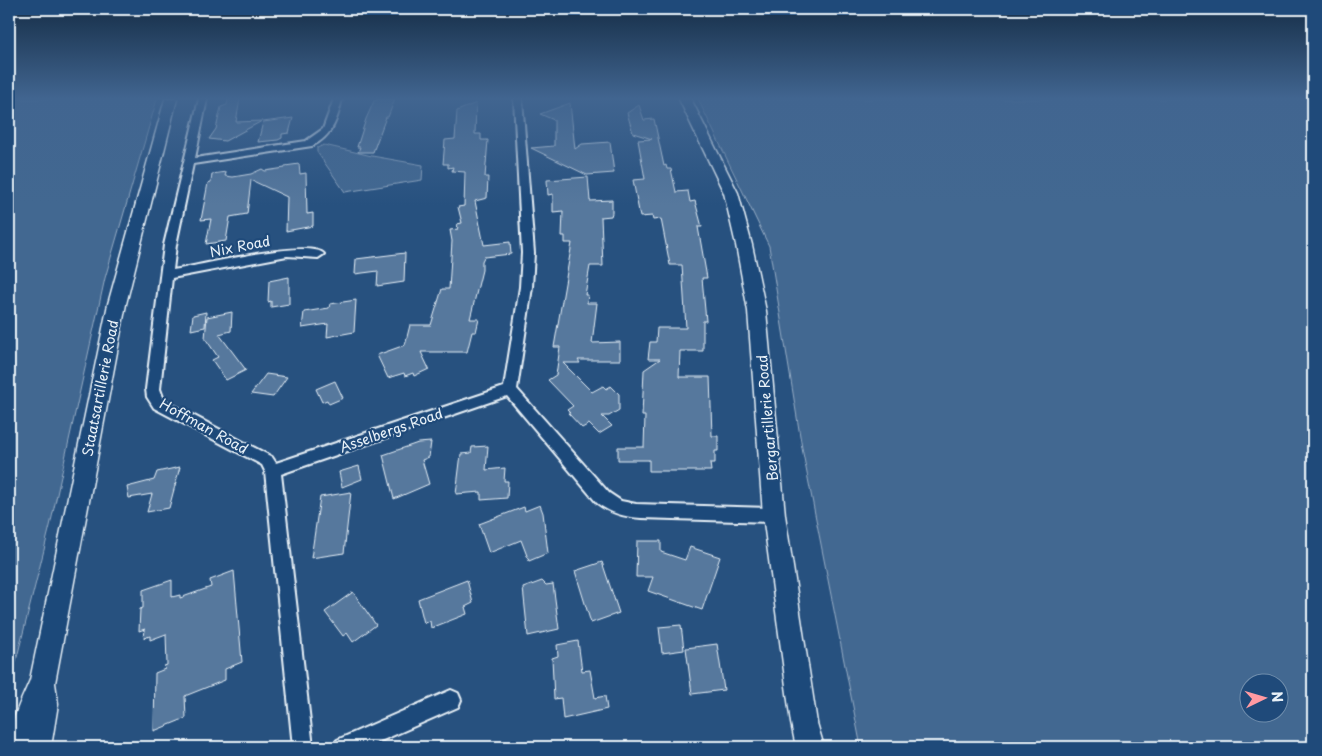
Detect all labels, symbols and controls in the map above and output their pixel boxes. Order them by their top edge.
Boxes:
street label: Nix Road [208,230,272,262]
street label: Staatsartillerie Road [76,318,124,458]
street label: Bergartillerie Road [751,354,783,482]
street label: Hoffman Road [156,393,252,459]
street label: Asselbergs Road [336,402,446,458]
north arrow [1240,674,1290,724]
text: N [1267,690,1288,703]

